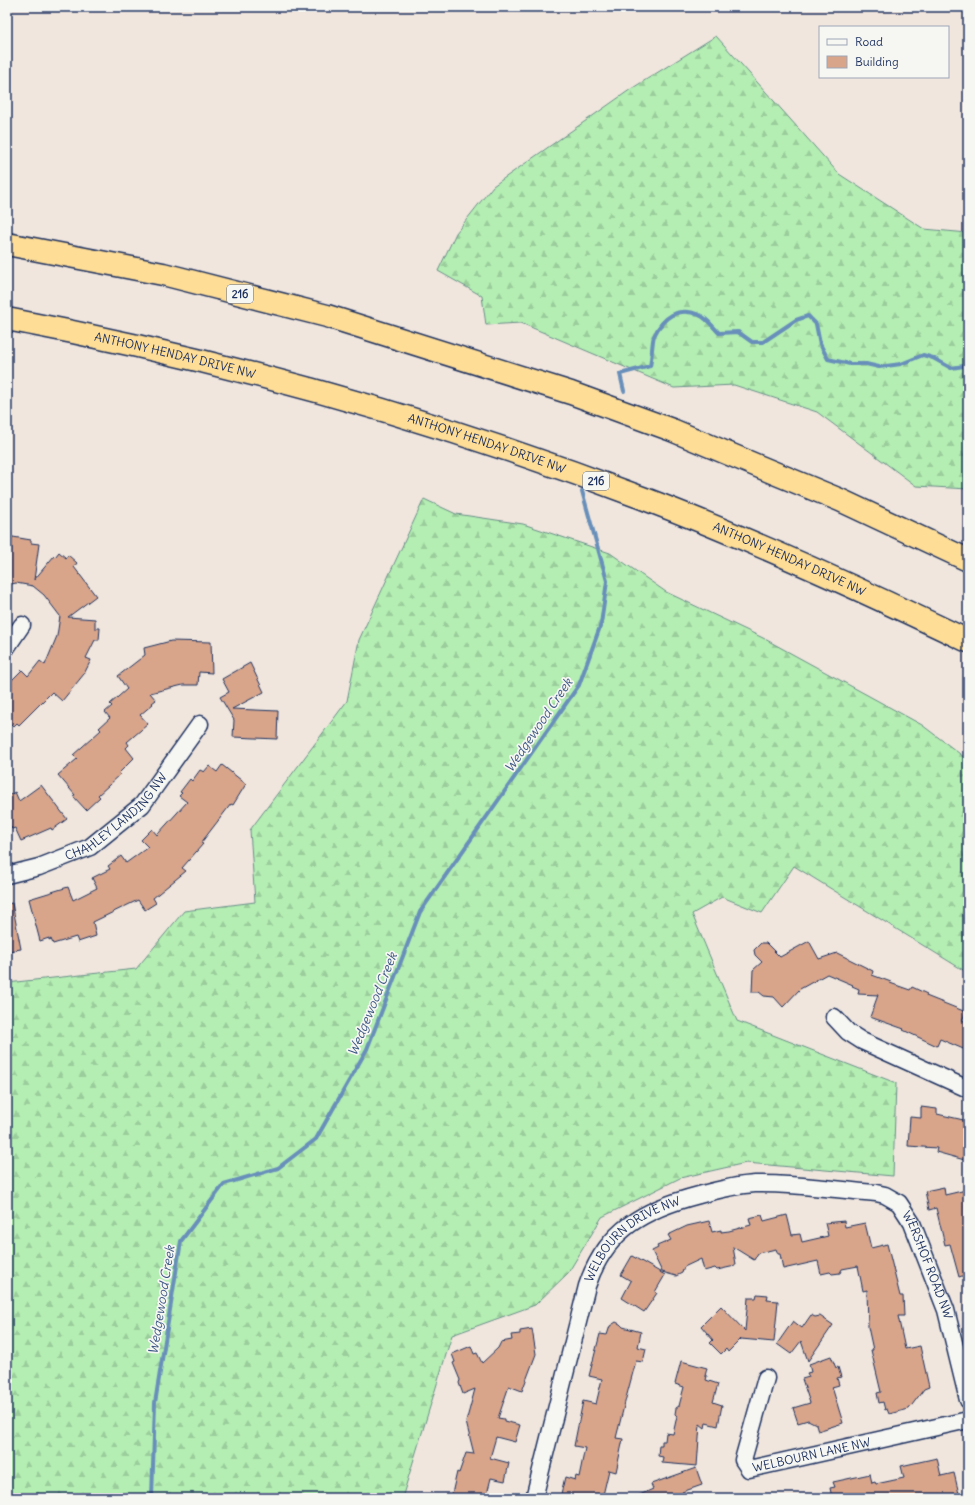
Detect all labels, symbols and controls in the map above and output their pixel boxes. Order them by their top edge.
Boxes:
legend [819,26,949,78]
text: Road [855,34,883,49]
text: Building [855,54,899,69]
road number: 216 [227,285,253,303]
street label: ANTHONY HENDAY DRIVE NW [93,329,258,381]
street label: ANTHONY HENDAY DRIVE NW [406,410,568,476]
road number: 216 [583,472,609,490]
street label: ANTHONY HENDAY DRIVE NW [711,519,868,599]
water label: Wedgewood Creek [501,674,577,776]
street label: CHAHLEY LANDING NW [63,769,170,863]
water label: Wedgewood Creek [344,949,401,1058]
street label: WELBOURN DRIVE NW [581,1193,682,1284]
street label: WERSHOF ROAD NW [899,1208,956,1321]
water label: Wedgewood Creek [145,1243,179,1356]
street label: WELBOURN LANE NW [751,1434,872,1475]

